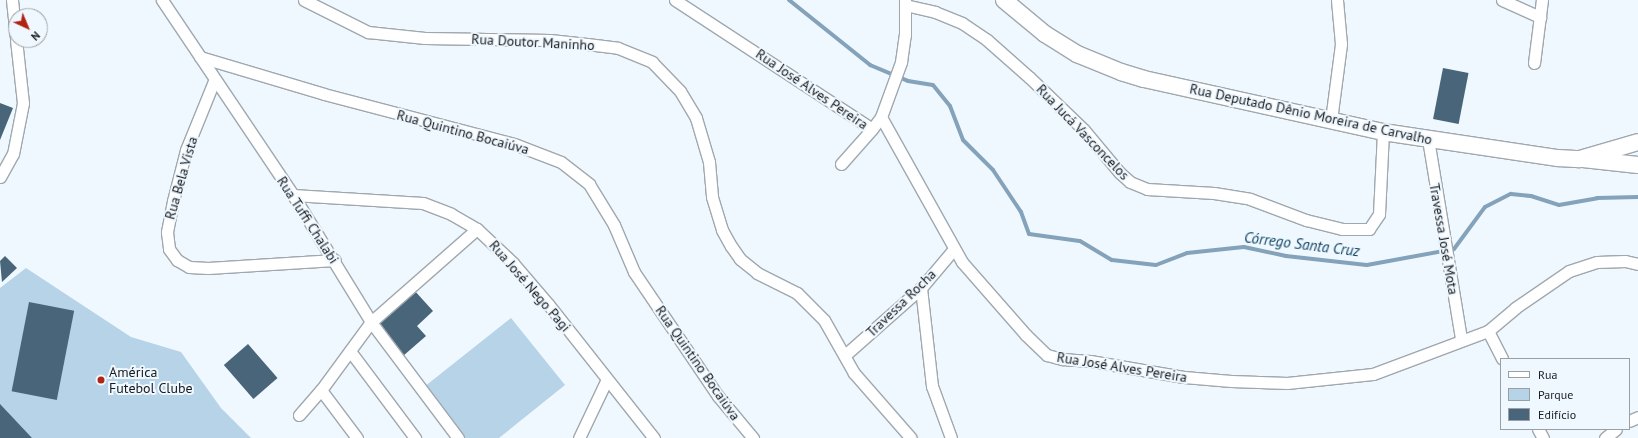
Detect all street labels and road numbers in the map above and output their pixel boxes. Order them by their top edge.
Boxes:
street label: Rua Doutor Maninho [471,30,595,54]
street label: Rua José Alves Pereira [753,45,871,133]
street label: Rua Deputado Dênio Moreira de Carvalho [1188,80,1434,148]
street label: Rua Jucá Vasconcelos [1033,81,1133,183]
street label: Rua Quintino Bocaiúva [395,106,531,158]
street label: Rua Bela Vista [161,134,201,222]
street label: Rua Tuffi Chalabi [273,173,343,267]
street label: Travessa José Mota [1426,182,1462,296]
street label: Rua José Nego Pagi [486,237,574,335]
street label: Travessa Rocha [863,266,939,340]
street label: Rua Quintino Bocaiúva [652,302,744,424]
street label: Rua José Alves Pereira [1055,348,1189,386]

